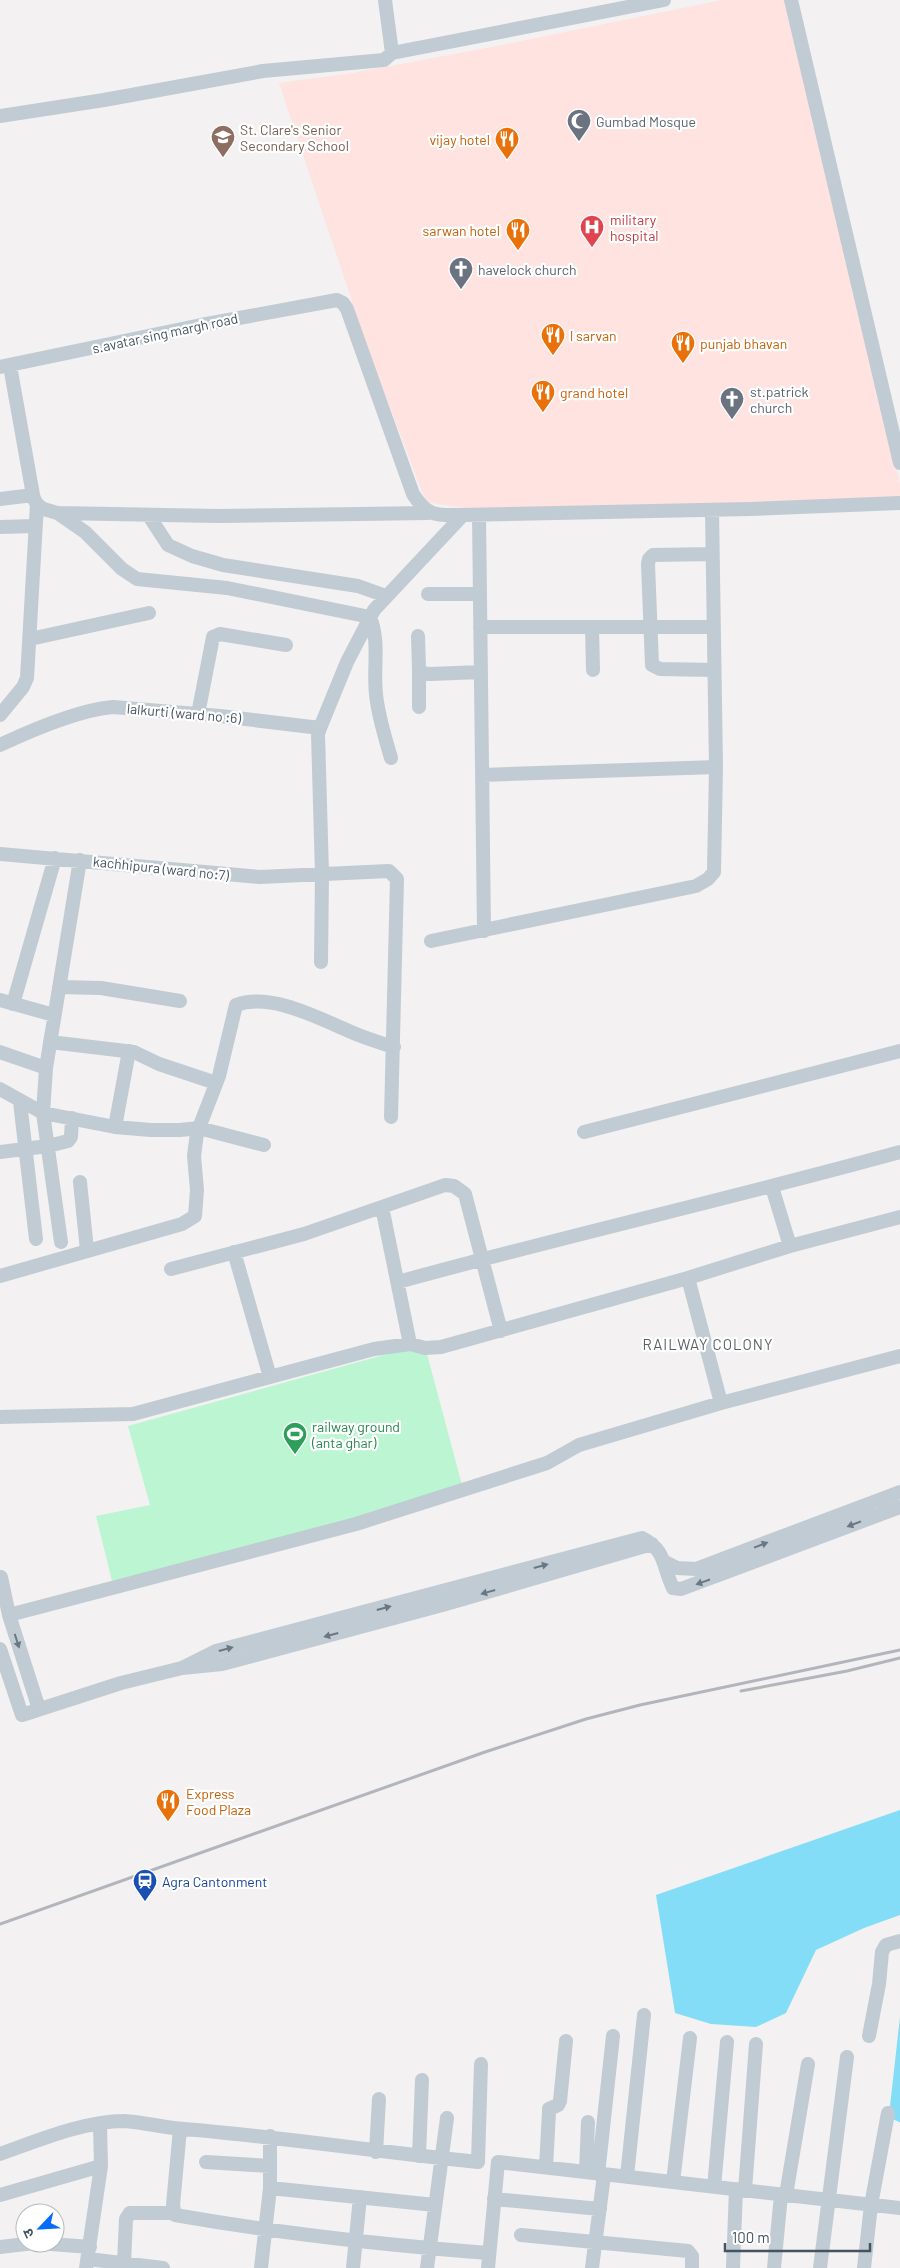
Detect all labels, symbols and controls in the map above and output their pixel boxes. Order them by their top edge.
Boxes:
mosque icon: Gumbad Mosque [566,108,592,142]
place label: Gumbad Mosque [596,113,696,130]
place label: St. Clare's Senior Secondary School [240,121,349,154]
school or university icon: St. Clare's Senior Secondary School [210,124,236,158]
restaurant icon: vijay hotel [494,126,520,160]
place label: vijay hotel [429,131,490,148]
place label: military hospital [610,211,659,244]
hospital icon: military hospital [579,214,605,248]
restaurant icon: sarwan hotel [505,217,531,251]
place label: sarwan hotel [423,222,500,239]
church icon: havelock church [448,256,474,290]
place label: havelock church [478,261,577,278]
street label: s.avatar sing margh road [91,309,239,357]
restaurant icon: l sarvan [540,322,566,356]
place label: l sarvan [570,327,617,344]
restaurant icon: punjab bhavan [670,330,696,364]
place label: punjab bhavan [700,335,787,352]
restaurant icon: grand hotel [530,379,556,413]
place label: st.patrick church [750,383,809,416]
place label: grand hotel [560,384,628,401]
church icon: st.patrick church [719,386,745,420]
street label: lalkurti (ward no :6) [126,700,242,726]
street label: kachhipura (ward no:7) [92,852,230,884]
district label: RAILWAY COLONY [643,1335,774,1353]
place label: railway ground (anta ghar) [311,1418,400,1451]
sports icon: railway ground (anta ghar) [282,1421,308,1455]
one-way arrow [847,1521,862,1528]
one-way arrow [754,1541,769,1549]
one-way arrow [533,1561,548,1569]
one-way arrow [695,1579,710,1586]
one-way arrow [480,1589,495,1597]
one-way arrow [376,1603,391,1611]
one-way arrow [324,1631,339,1639]
one-way arrow [14,1633,22,1648]
one-way arrow [219,1644,234,1652]
place label: Express Food Plaza [186,1785,251,1818]
restaurant icon: Express Food Plaza [155,1788,181,1822]
station icon: Agra Cantonment [132,1868,158,1902]
place label: Agra Cantonment [162,1873,267,1890]
north arrow [15,2203,65,2253]
scale bar [725,2220,870,2252]
text: उ [18,2226,37,2241]
text: 100 m [732,2228,770,2246]

